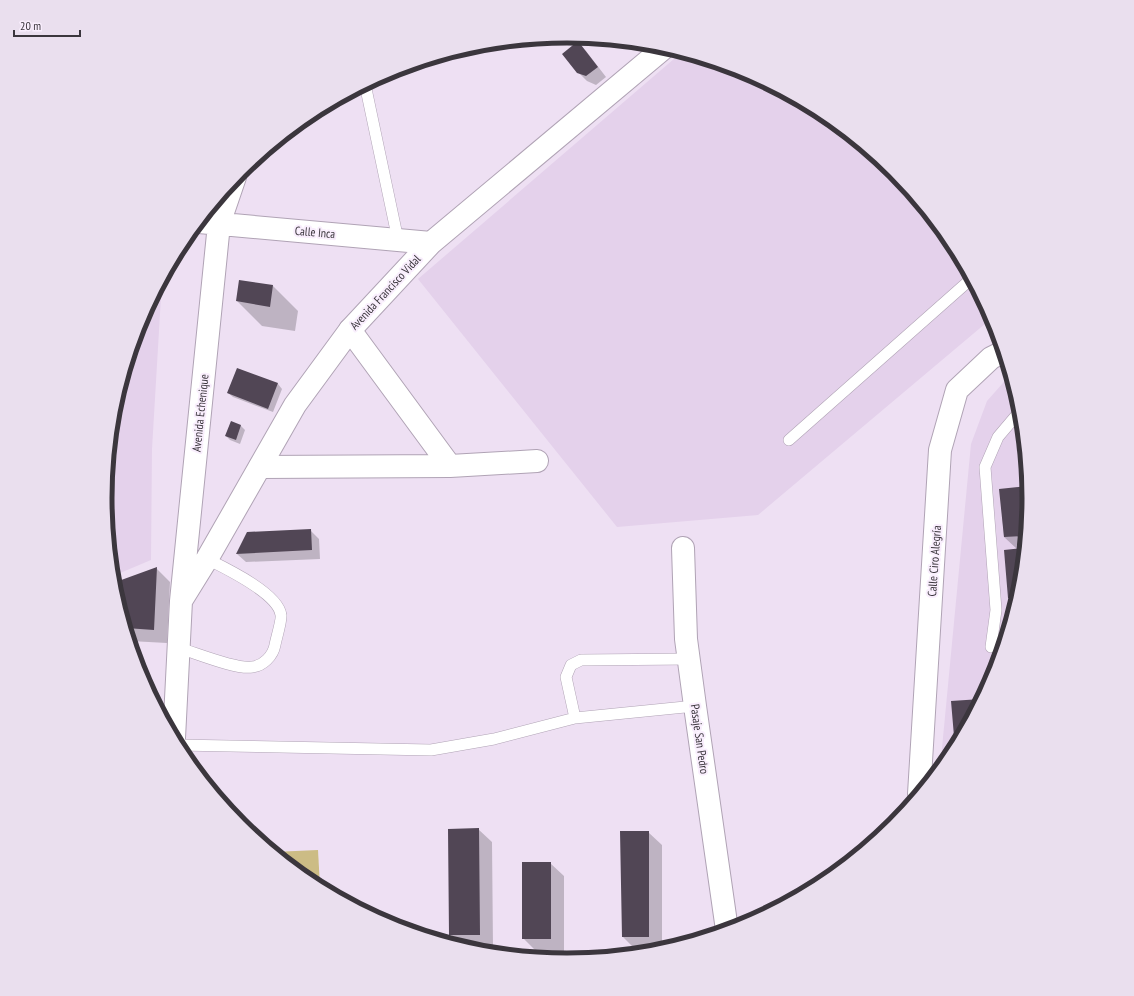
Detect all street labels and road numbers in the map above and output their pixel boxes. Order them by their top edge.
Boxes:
street label: Calle Inca [294,223,336,241]
street label: Avenida Francisco Vidal [346,251,424,333]
street label: Avenida Echenique [188,373,212,453]
street label: Calle Ciro Alegría [924,525,944,597]
street label: Pasaje San Pedro [688,703,712,775]

